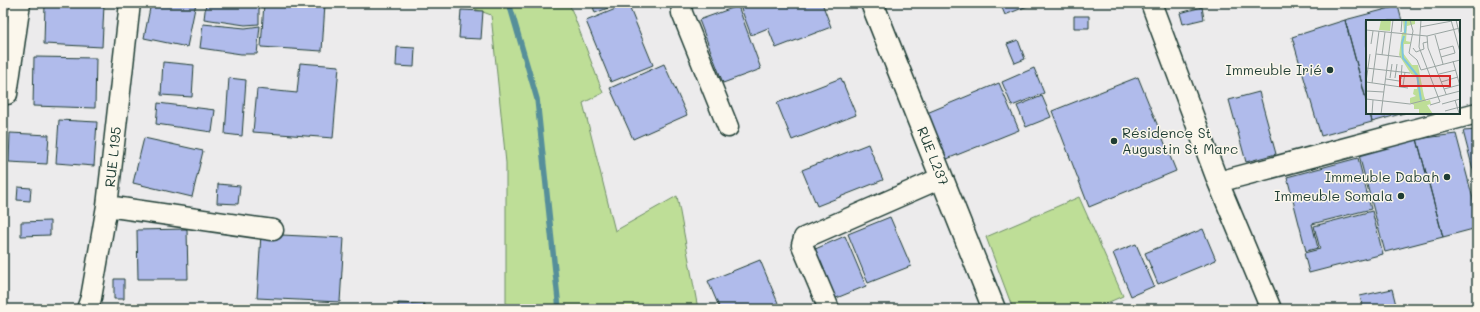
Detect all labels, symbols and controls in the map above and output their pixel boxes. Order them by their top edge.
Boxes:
inset map [1366,20,1460,114]
place label: Immeuble Irié [1226,60,1322,79]
marker: Immeuble Irié [1325,65,1335,75]
place label: Résidence St Augustin St Marc [1122,123,1238,158]
street label: RUE L237 [913,124,954,188]
street label: RUE L195 [100,126,125,188]
marker: Résidence St Augustin St Marc [1109,136,1119,146]
place label: Immeuble Dabah [1325,167,1439,186]
marker: Immeuble Dabah [1442,172,1452,182]
place label: Immeuble Somala [1274,186,1393,205]
marker: Immeuble Somala [1396,191,1406,201]

